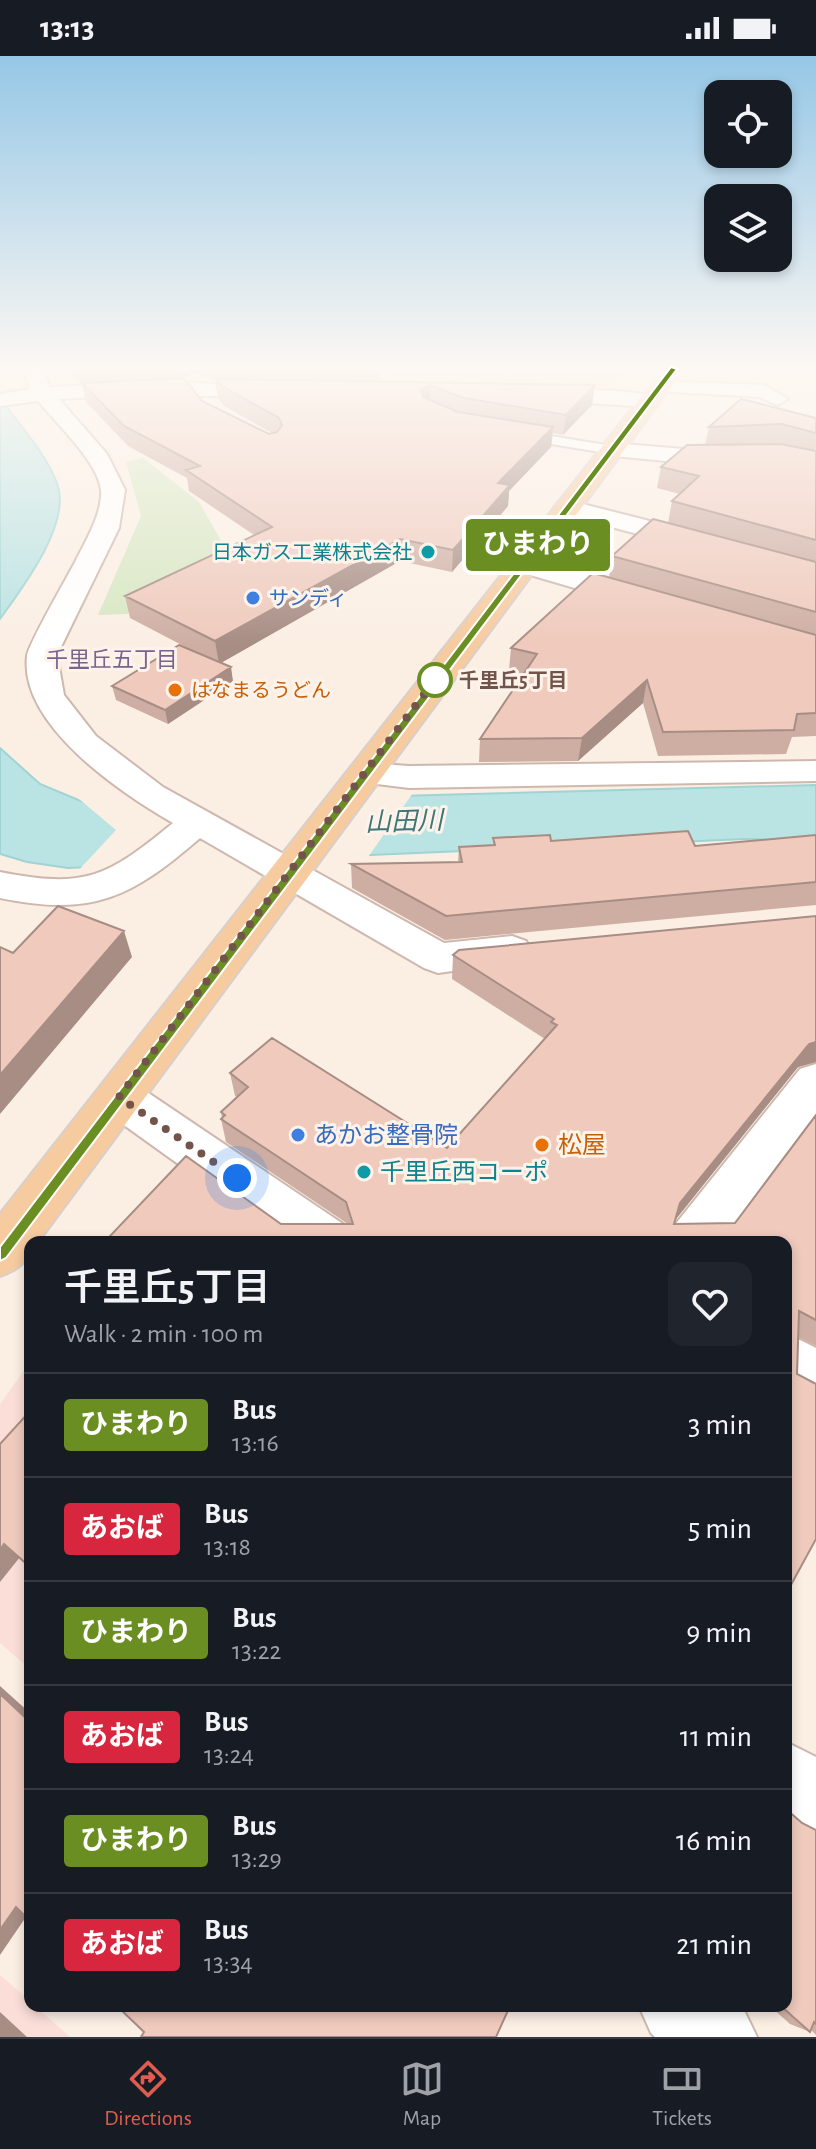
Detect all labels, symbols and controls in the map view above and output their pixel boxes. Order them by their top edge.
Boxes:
text: 13:13 [40,13,94,43]
map controls [704,80,792,272]
button: locate [704,80,792,168]
button: layers [704,184,792,272]
line badge: ひまわり [482,519,594,571]
text: ひまわり [482,531,594,559]
place label: 日本ガス工業株式会社 [212,542,412,563]
marker: 日本ガス工業株式会社 [419,543,437,561]
place label: サンディ [269,587,348,609]
marker: サンディ [244,589,262,607]
district label: 千里丘五丁目 [46,648,178,671]
marker: 千里丘5丁目 [418,663,452,697]
place label: 千里丘5丁目 [459,670,568,691]
place label: はなまるうどん [191,680,331,701]
marker: はなまるうどん [166,681,184,699]
water label: 山田川 [365,807,446,836]
place label: あかお整骨院 [314,1123,458,1148]
marker: あかお整骨院 [289,1126,307,1144]
place label: 松屋 [558,1132,606,1158]
marker: 松屋 [533,1136,551,1154]
your location [217,1158,257,1198]
place label: 千里丘西コーポ [380,1159,548,1185]
marker: 千里丘西コーポ [355,1163,373,1181]
button: heart [668,1262,752,1346]
text: 千里丘5丁目 [64,1270,270,1308]
text: Walk · 2 min · 100 m [64,1321,263,1347]
text: Bus [232,1395,277,1425]
text: 3 min [688,1410,752,1440]
text: ひまわり [80,1411,192,1439]
text: 13:16 [232,1430,279,1456]
text: Bus [204,1499,249,1529]
text: 5 min [688,1514,752,1544]
text: あおば [80,1515,164,1543]
text: 13:18 [204,1534,251,1560]
text: Bus [232,1603,277,1633]
text: 9 min [686,1618,752,1648]
text: ひまわり [80,1619,192,1647]
text: 13:22 [232,1638,281,1664]
text: Bus [204,1707,249,1737]
text: 11 min [680,1722,752,1752]
text: あおば [80,1723,164,1751]
text: 13:24 [204,1742,254,1768]
text: Bus [232,1811,277,1841]
text: 16 min [676,1826,752,1856]
text: ひまわり [80,1827,192,1855]
text: 13:29 [232,1846,282,1872]
text: Bus [204,1915,249,1945]
text: 21 min [676,1930,752,1960]
text: あおば [80,1931,164,1959]
text: 13:34 [204,1950,253,1976]
tab: Directions [104,2057,192,2131]
tab: Map [400,2057,444,2131]
tab: Tickets [652,2057,712,2131]

